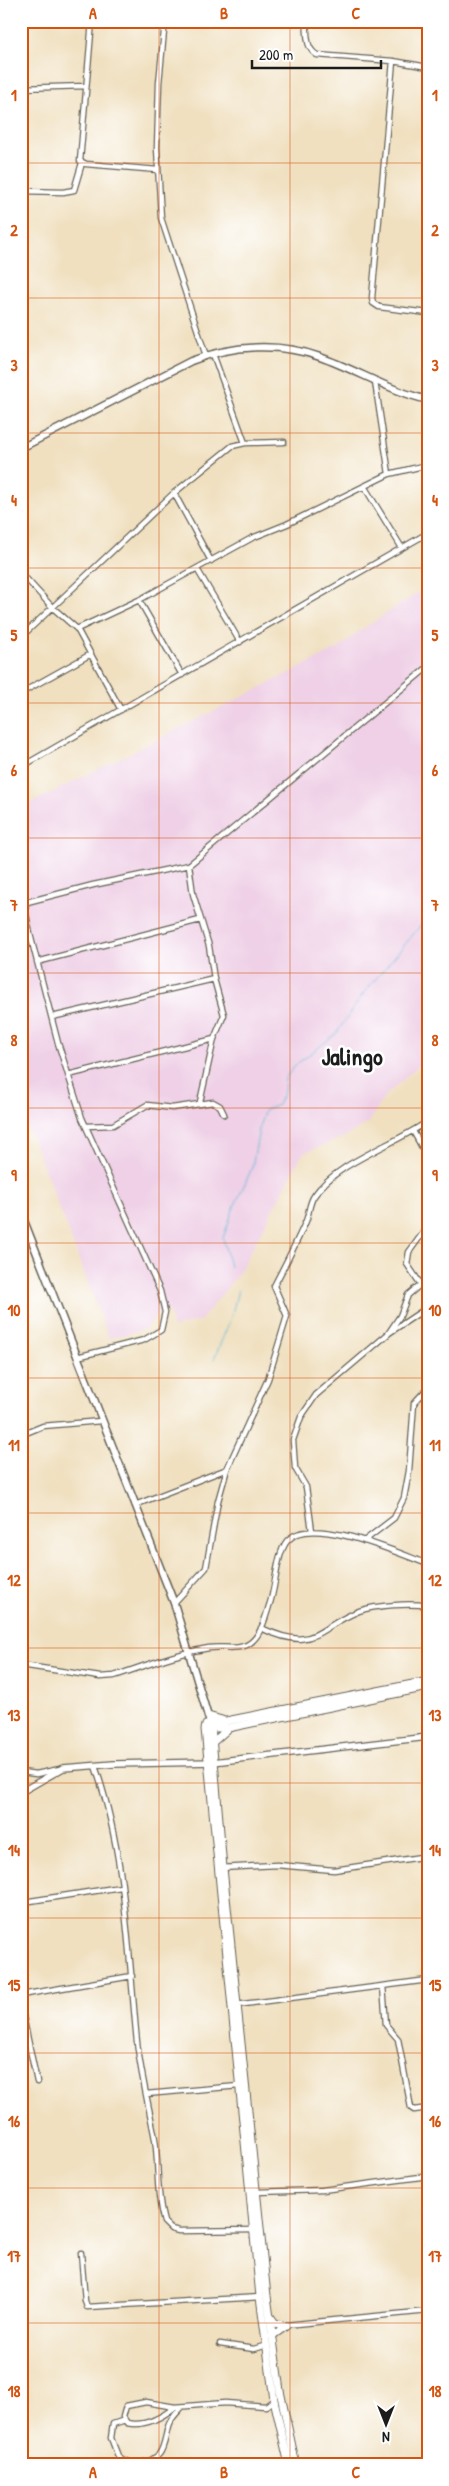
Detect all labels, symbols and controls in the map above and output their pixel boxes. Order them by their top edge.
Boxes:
text: A [89,2,97,24]
text: B [220,2,228,24]
text: C [352,2,361,24]
scale bar [252,38,380,70]
text: 200 m [259,44,293,65]
text: 1 [11,84,17,106]
text: 1 [432,84,438,106]
text: 2 [10,219,18,241]
text: 2 [431,219,439,241]
text: 3 [10,354,18,376]
text: 3 [431,354,439,376]
text: 4 [11,489,17,511]
text: 4 [432,489,438,511]
text: 5 [11,624,18,646]
text: 5 [432,624,439,646]
text: 6 [11,759,18,781]
text: 6 [432,759,439,781]
text: 7 [9,894,18,916]
text: 7 [430,894,439,916]
text: 8 [11,1029,18,1051]
text: 8 [432,1029,439,1051]
district label: Jalingo [321,1040,383,1073]
text: 9 [11,1164,17,1186]
text: 9 [432,1164,438,1186]
text: 10 [8,1299,20,1321]
text: 10 [429,1299,441,1321]
text: 11 [8,1434,20,1456]
text: 11 [429,1434,441,1456]
text: 12 [7,1569,21,1591]
text: 12 [428,1569,442,1591]
text: 13 [8,1704,20,1726]
text: 13 [429,1704,441,1726]
text: 14 [8,1839,20,1861]
text: 14 [429,1839,441,1861]
text: 15 [8,1974,21,1996]
text: 15 [429,1974,442,1996]
text: 16 [8,2110,21,2132]
text: 16 [429,2110,442,2132]
text: 17 [7,2245,21,2267]
text: 17 [428,2245,442,2267]
text: 18 [8,2380,20,2402]
text: 18 [429,2380,441,2402]
north arrow [362,2398,412,2448]
text: N [382,2428,390,2447]
text: A [89,2461,97,2483]
text: B [220,2461,228,2483]
text: C [352,2461,361,2483]

